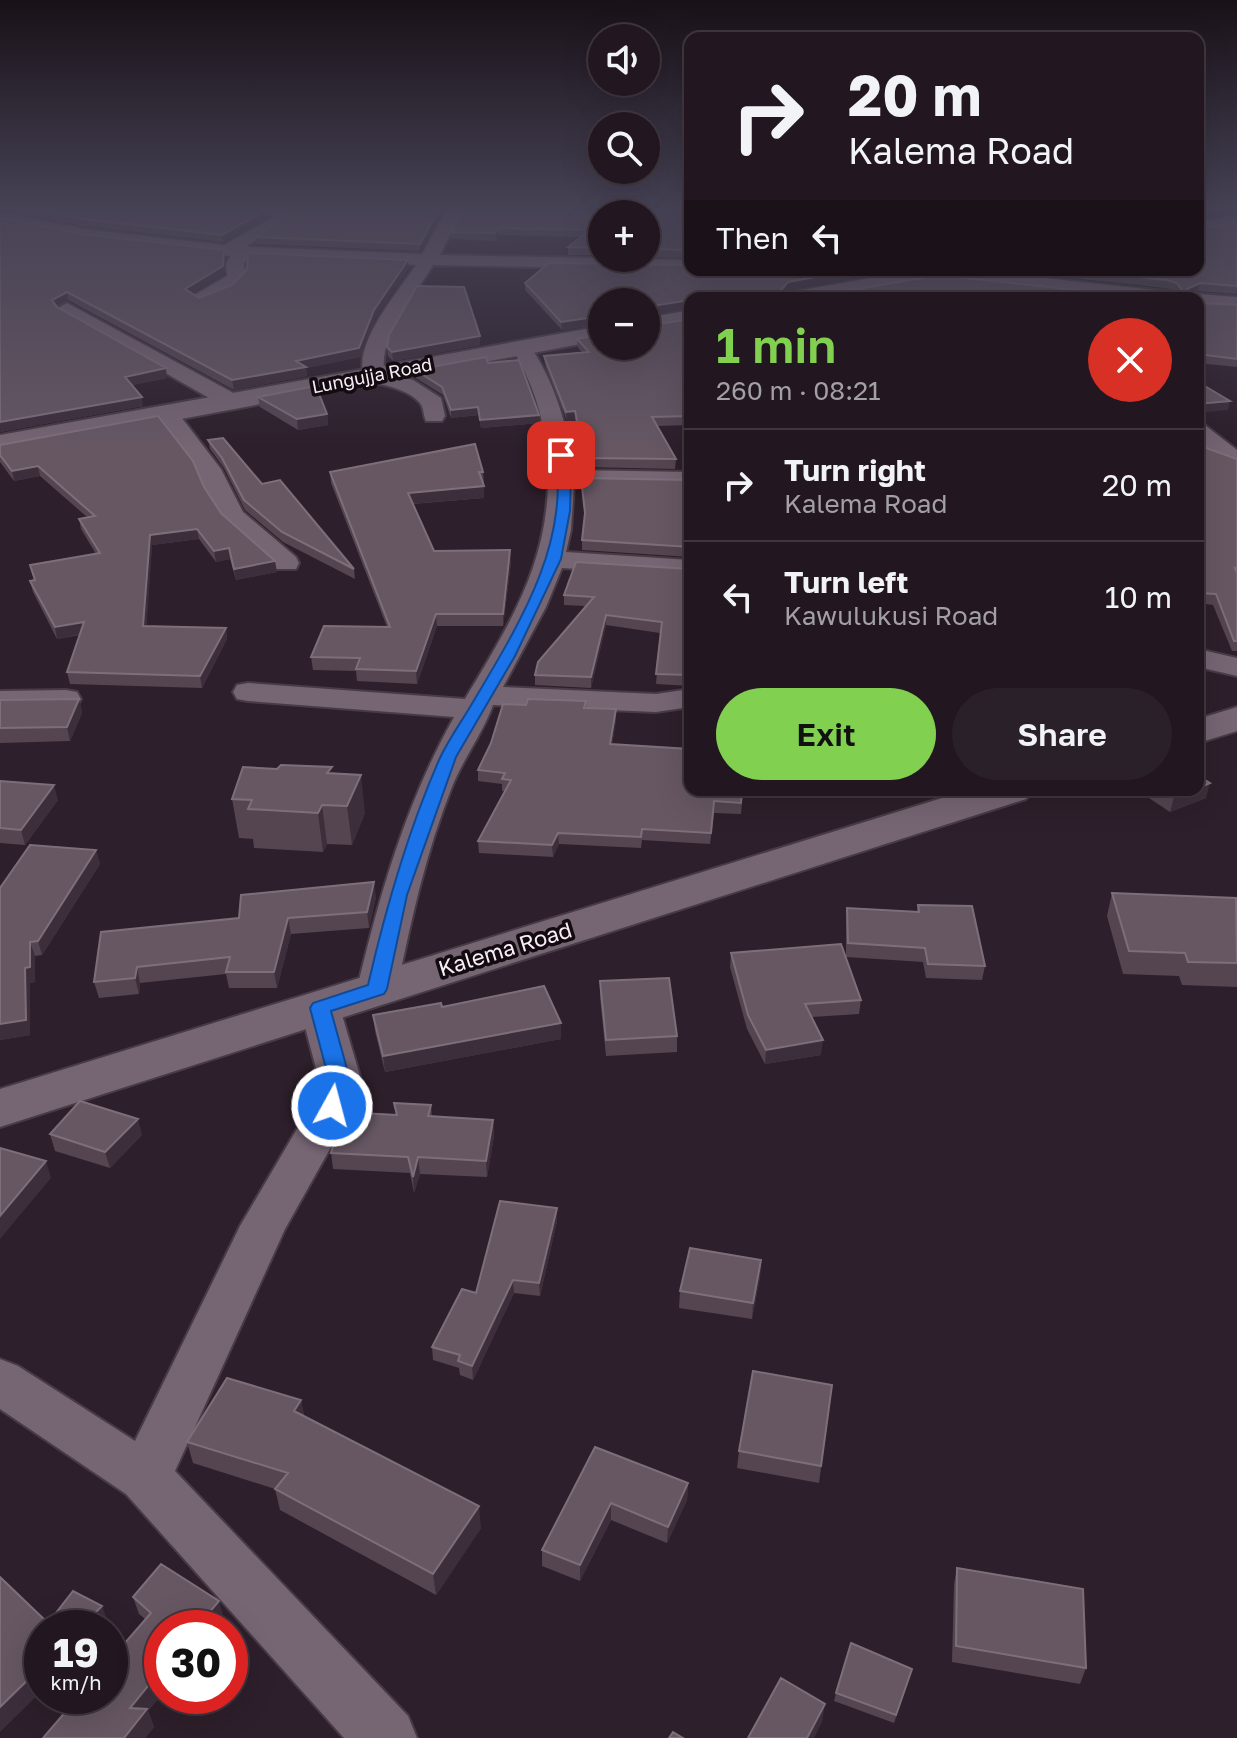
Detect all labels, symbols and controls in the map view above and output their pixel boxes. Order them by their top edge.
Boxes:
map controls [588,24,660,360]
button: sound [588,24,660,96]
text: 20 m [848,61,982,128]
icon: right [716,64,820,168]
button: search [588,112,660,184]
text: Kalema Road [848,129,1074,172]
button: + [588,200,660,272]
icon: left [805,216,849,260]
text: Then [716,220,789,256]
button: − [588,288,660,360]
text: 1 min [716,316,836,374]
button: close [1088,318,1172,402]
street label: Lungujja Road [310,353,434,397]
text: 260 m · 08:21 [716,375,881,406]
pin [527,421,595,489]
icon: arrive [539,433,583,477]
text: Turn right [784,452,926,488]
icon: right [716,463,760,507]
text: 20 m [1102,467,1172,503]
text: Kalema Road [784,488,947,519]
text: Turn left [784,564,909,600]
icon: left [716,575,760,619]
text: 10 m [1105,579,1172,615]
text: Kawulukusi Road [784,600,998,631]
button: Exit [716,688,936,780]
button: Share [952,688,1172,780]
street label: Kalema Road [435,915,575,982]
position arrow [290,1064,374,1148]
speed limit sign: 30 [144,1610,248,1714]
text: 19 [53,1628,99,1676]
text: km/h [51,1670,101,1694]

